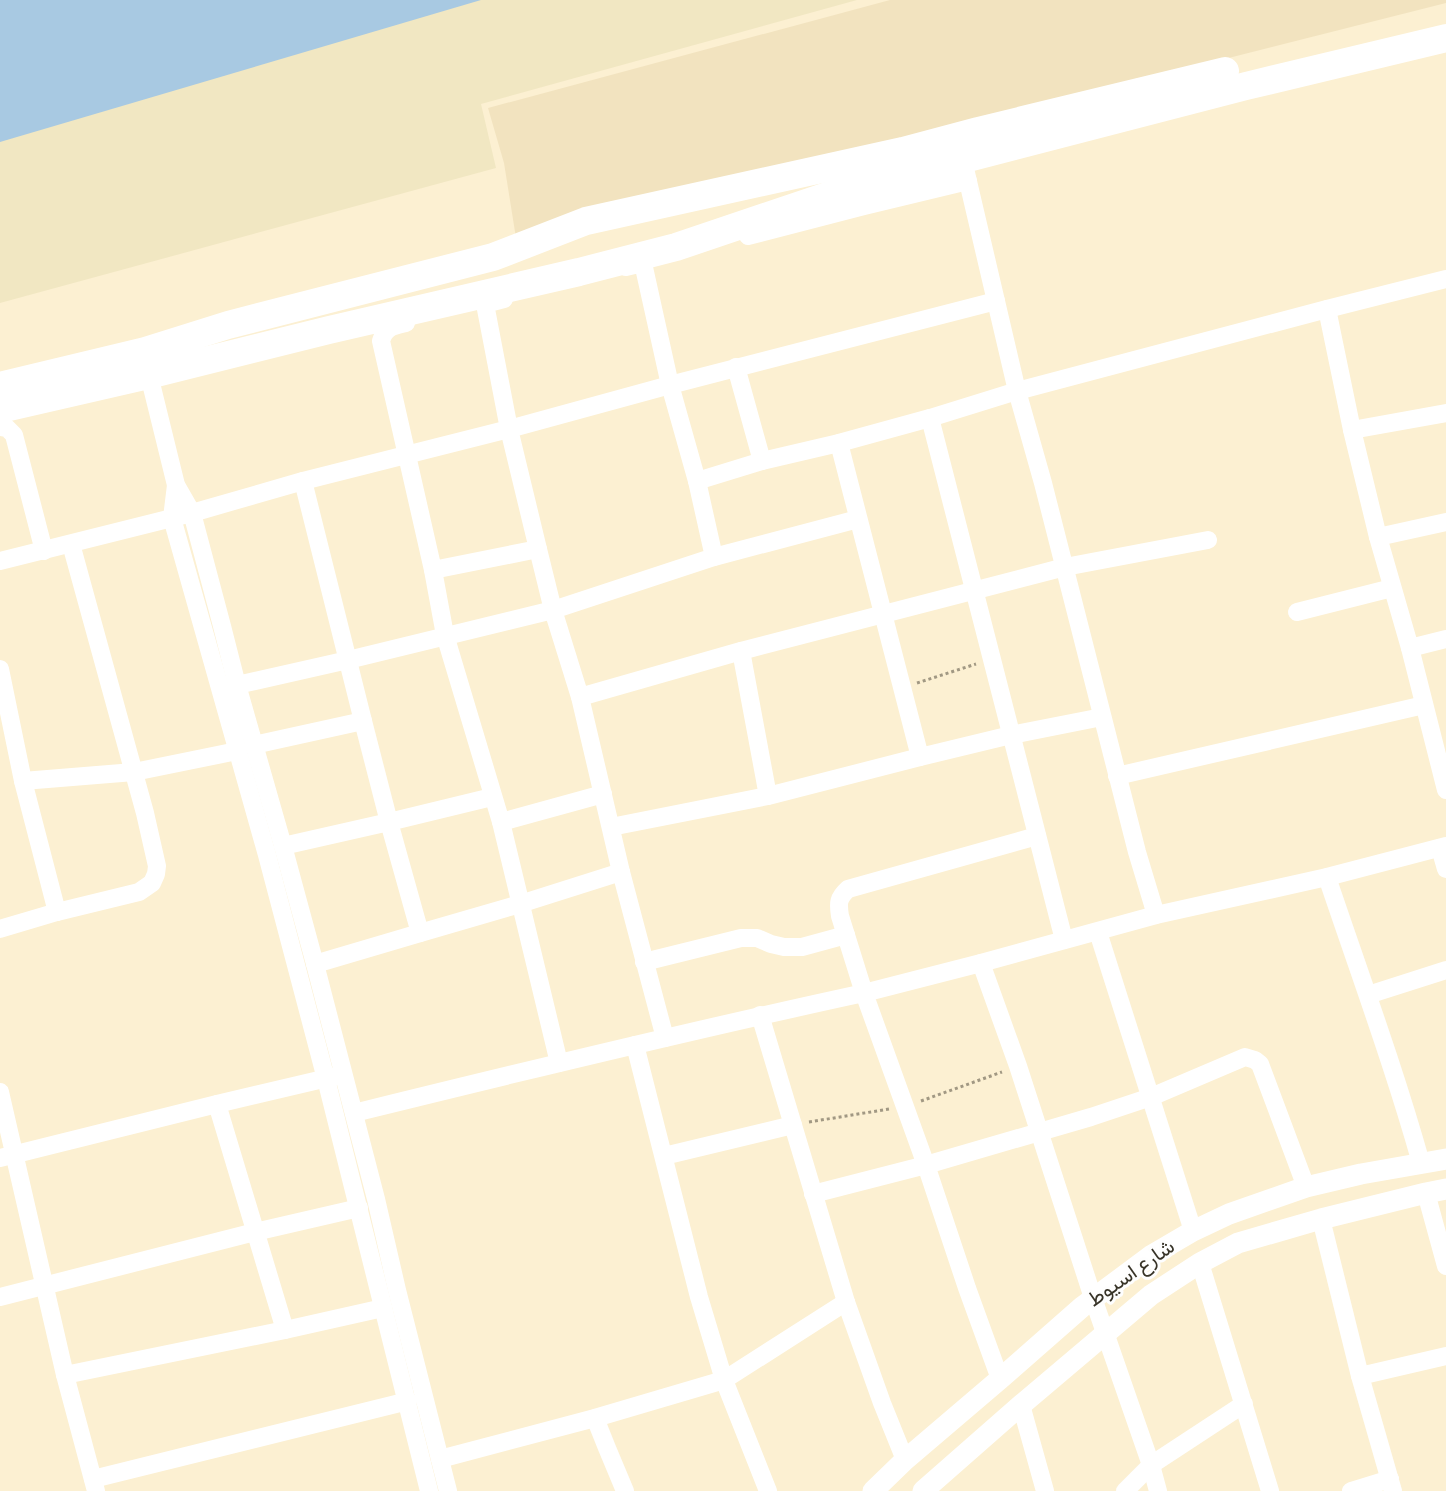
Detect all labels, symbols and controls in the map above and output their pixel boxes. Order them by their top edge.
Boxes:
street label: شارع اسيوط [1084,1235,1180,1313]

